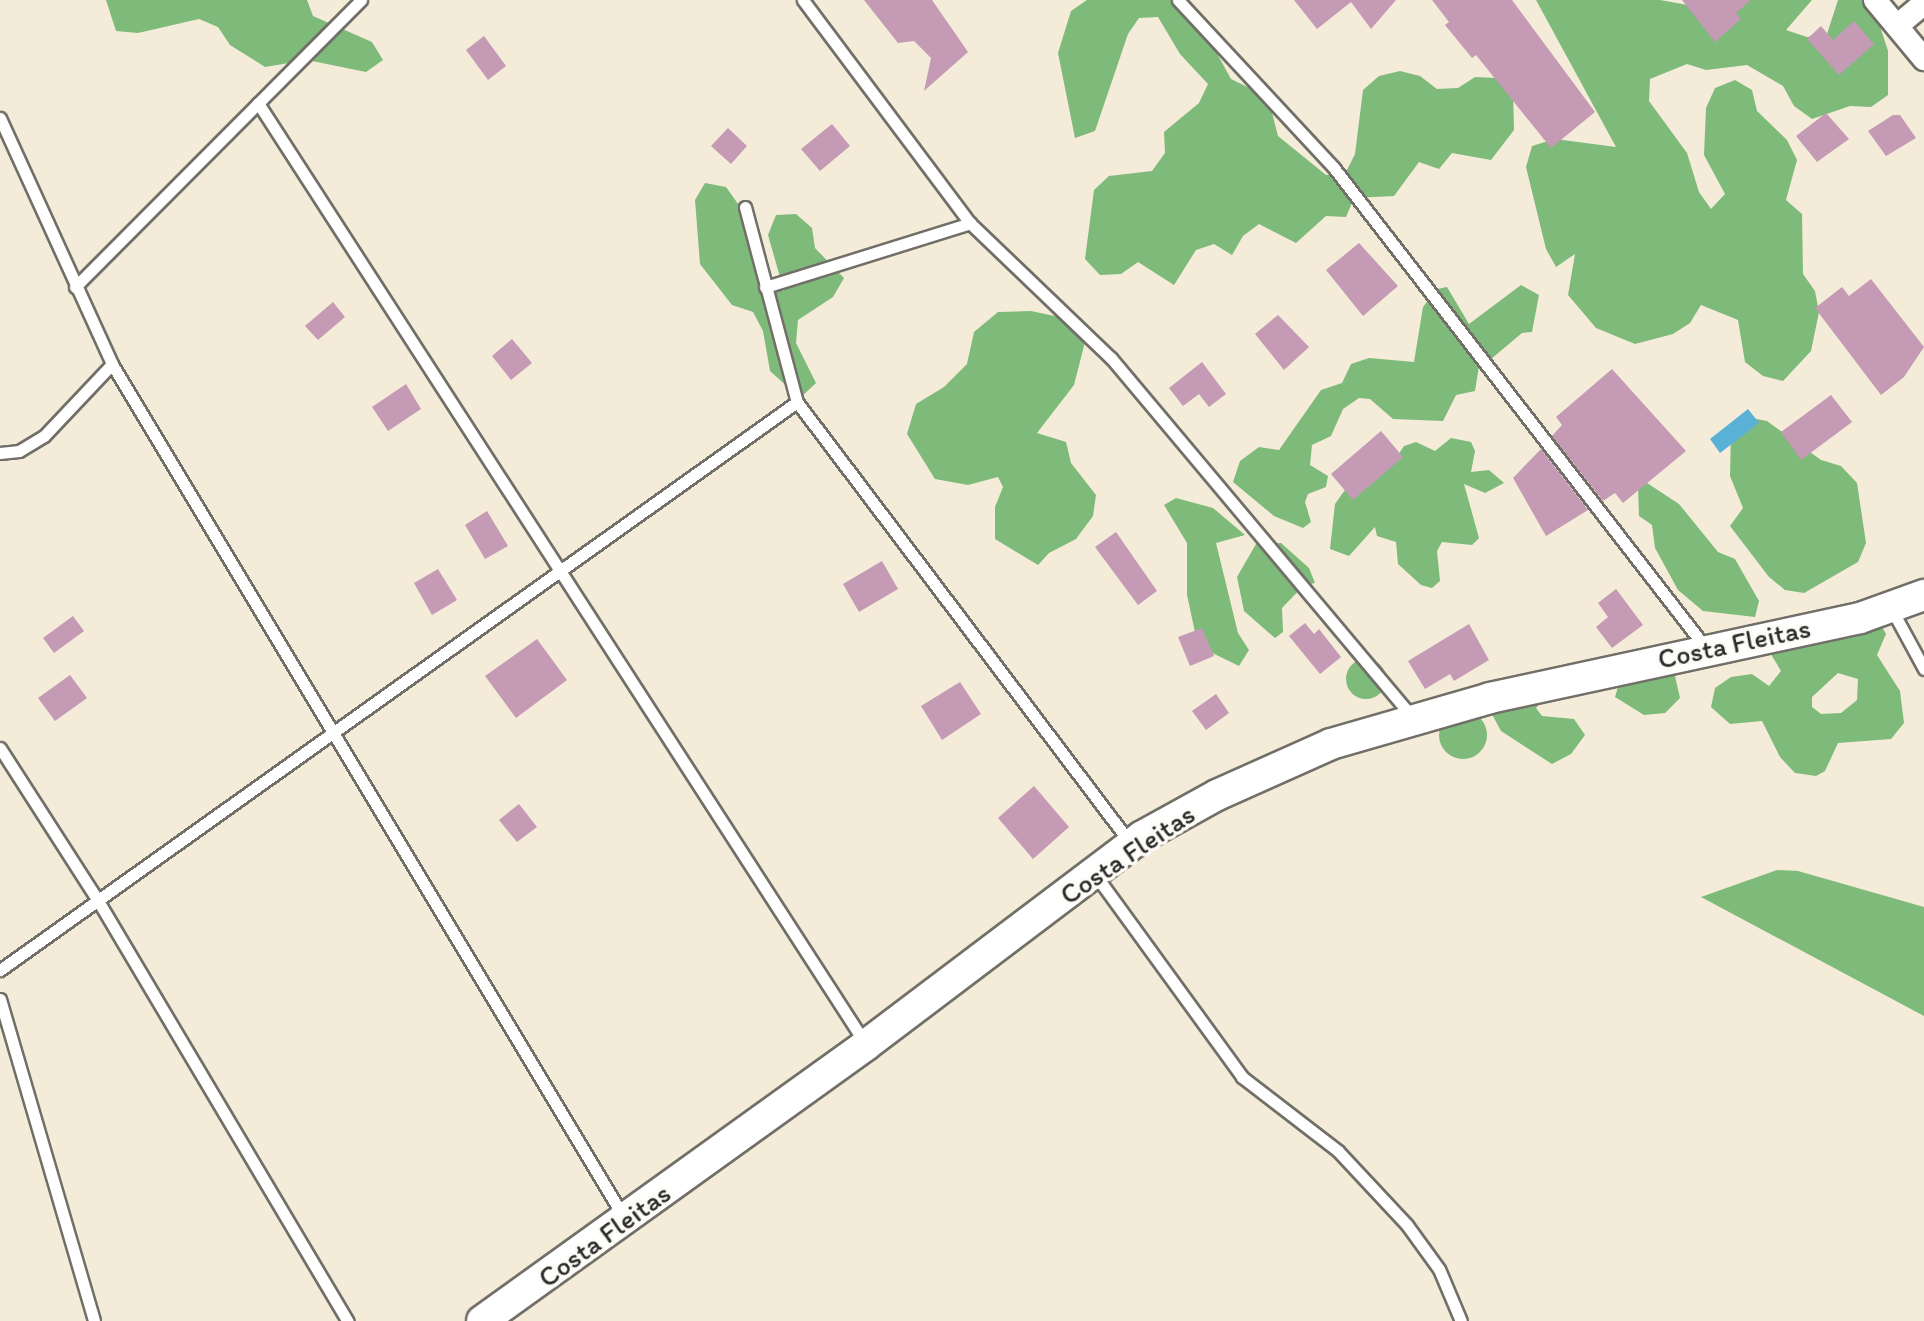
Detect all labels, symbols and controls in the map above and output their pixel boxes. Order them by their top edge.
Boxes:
street label: Costa Fleitas [1654,610,1814,676]
street label: Costa Fleitas [1053,797,1201,911]
street label: Costa Fleitas [531,1176,677,1294]

